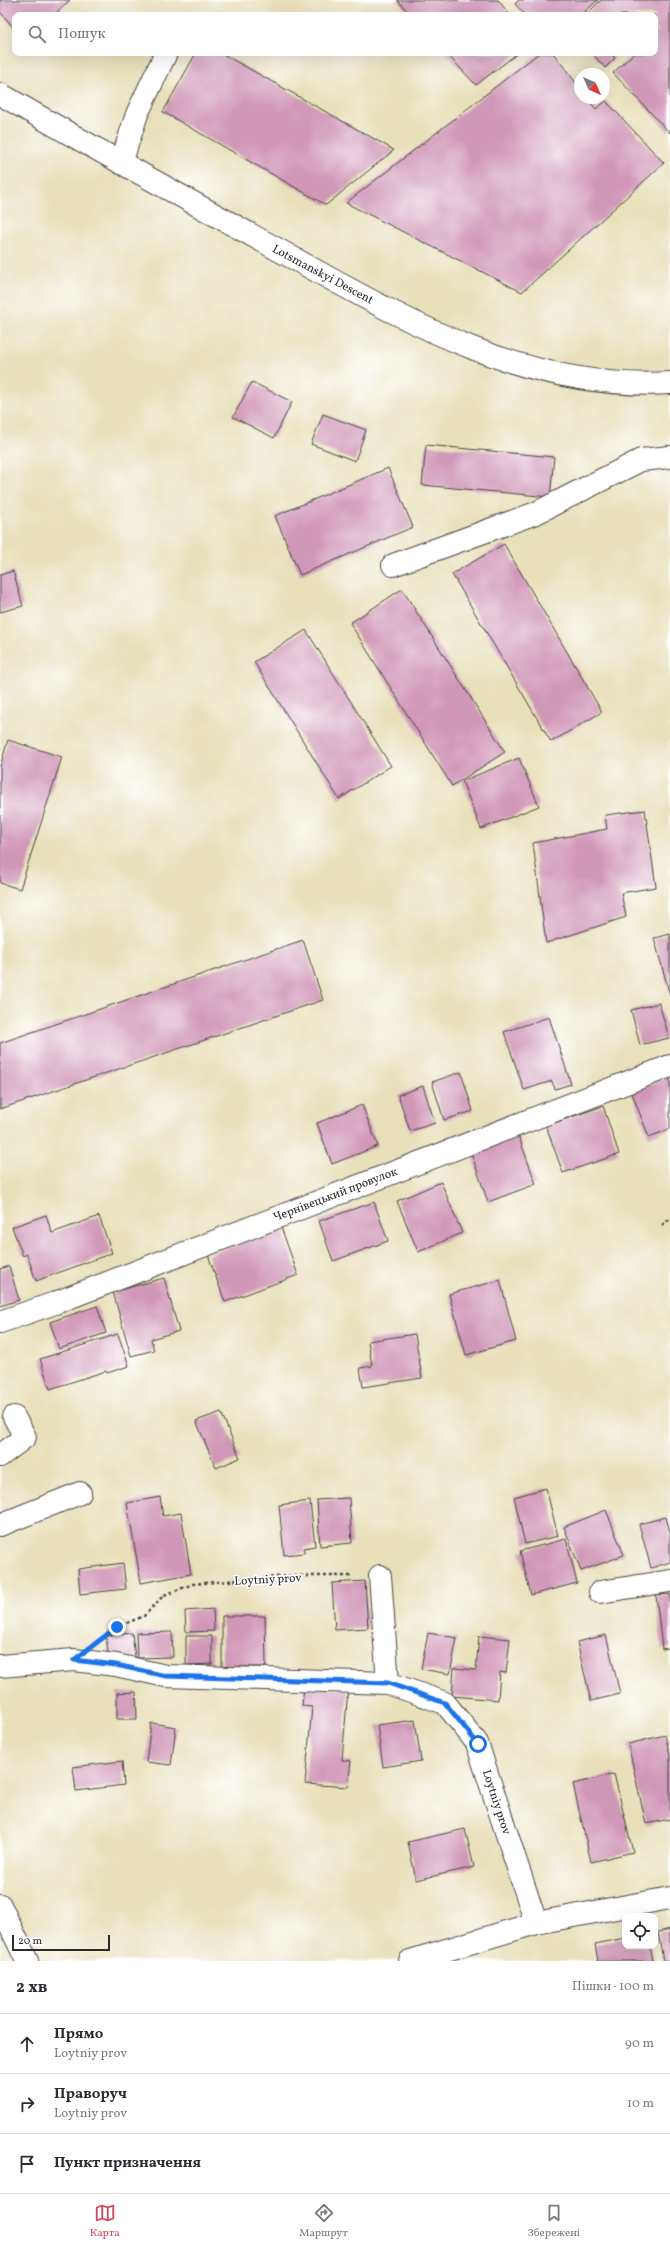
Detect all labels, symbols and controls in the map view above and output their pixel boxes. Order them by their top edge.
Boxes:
search box [12,12,658,56]
icon: search [26,23,48,45]
text: Пошук [58,24,106,45]
north arrow [574,68,610,104]
street label: Lotsmanskyi Descent [269,241,376,308]
street label: Чернівецький провулок [271,1164,400,1226]
street label: Loytniy prov [234,1570,303,1590]
route end [108,1618,126,1636]
route start [469,1735,487,1753]
street label: Loytniy prov [478,1768,514,1838]
map controls [622,1913,658,1949]
button: locate [622,1913,658,1949]
scale bar [12,1933,110,1952]
text: 20 m [18,1934,42,1949]
text: 2 хв [16,1976,48,1999]
text: Пішки · 100 m [572,1978,654,1996]
text: Прямо [54,2024,103,2045]
icon: ahead [16,2033,38,2055]
text: 90 m [625,2035,654,2053]
text: Loytniy prov [54,2045,127,2063]
text: Праворуч [54,2084,127,2105]
icon: right [16,2093,38,2115]
text: 10 m [627,2095,654,2113]
text: Loytniy prov [54,2105,127,2123]
icon: arrive [16,2153,38,2175]
text: Пункт призначення [54,2153,201,2174]
tab: Карта [90,2202,120,2241]
tab: Маршрут [299,2202,348,2241]
tab: Збережені [528,2202,580,2241]

